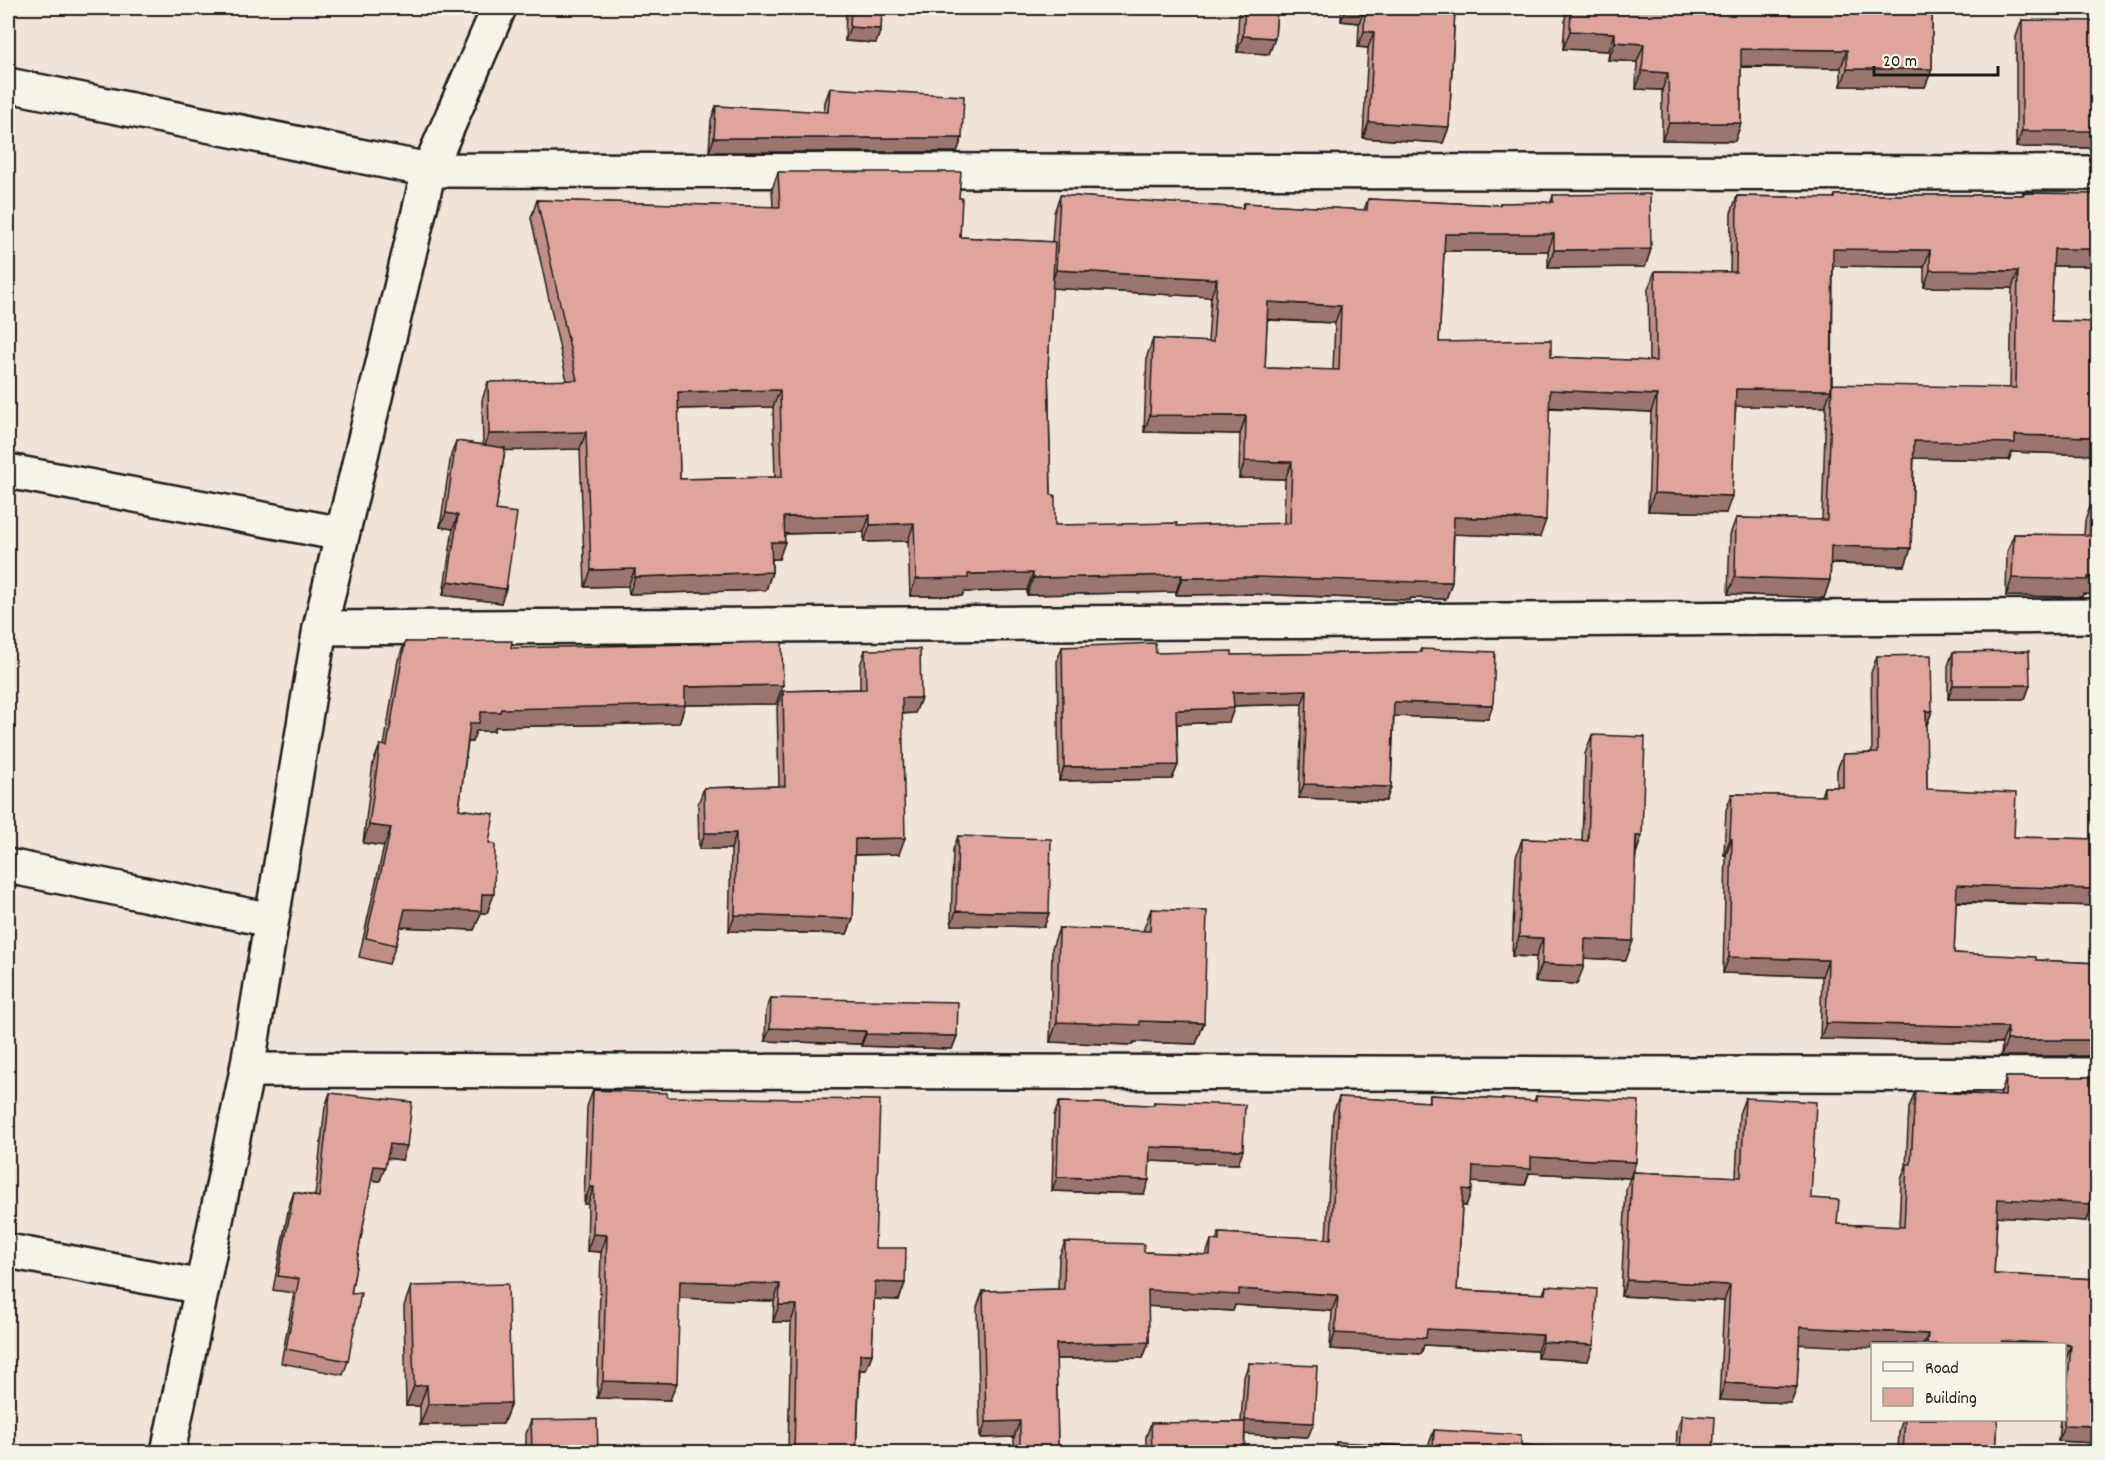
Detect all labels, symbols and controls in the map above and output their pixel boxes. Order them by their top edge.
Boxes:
scale bar [1874,39,1998,77]
text: 20 m [1883,50,1917,75]
legend [1871,1343,2066,1421]
text: Road [1925,1357,1959,1382]
text: Building [1925,1387,1977,1412]

